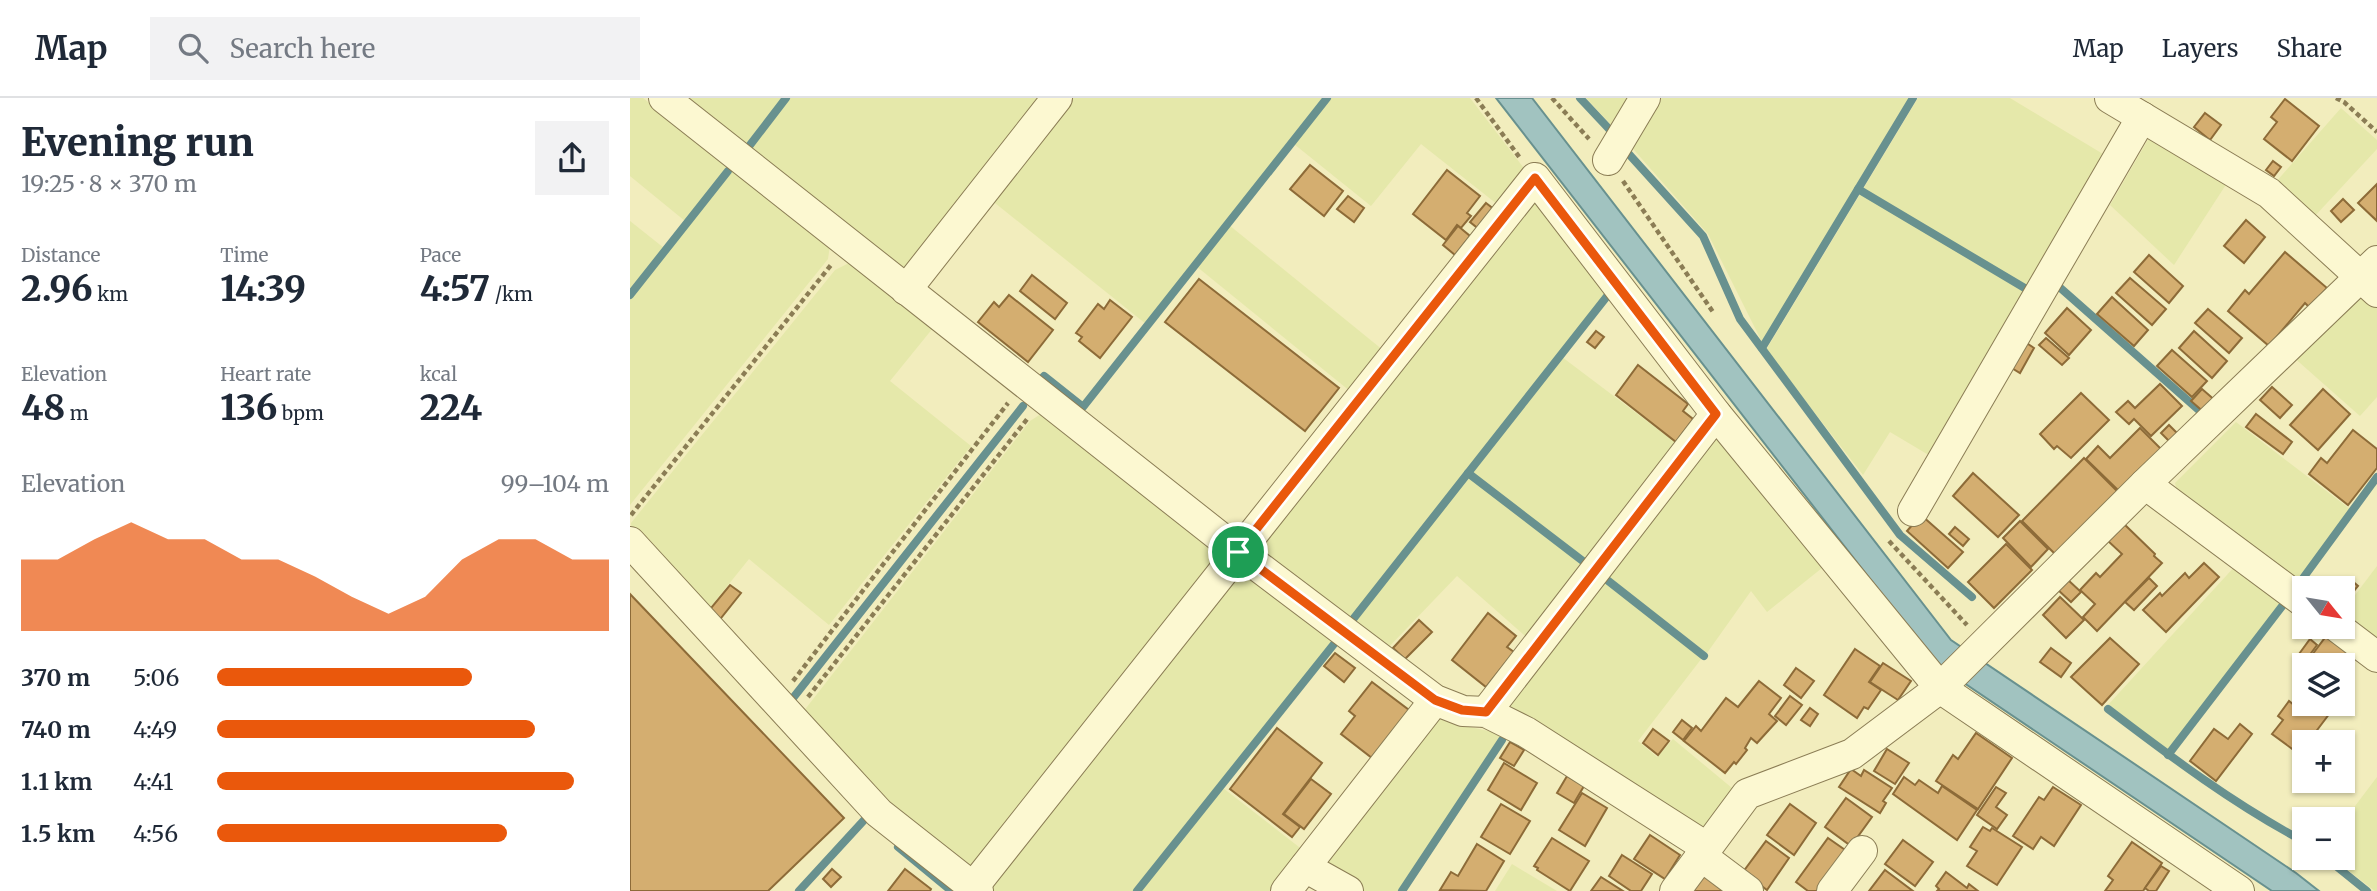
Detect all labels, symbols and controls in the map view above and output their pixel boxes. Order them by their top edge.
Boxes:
search box [150,17,640,80]
text: Map [35,28,108,69]
icon: search [174,29,212,67]
text: Search here [230,32,375,65]
text: Map [2073,33,2124,64]
text: Layers [2162,33,2238,64]
text: Share [2276,33,2342,64]
text: Evening run [21,119,254,166]
button: share [535,121,609,195]
text: 19:25 · 8 × 370 m [21,169,197,198]
text: Distance [21,243,100,267]
text: Time [220,243,269,267]
text: Pace [420,243,461,267]
text: 2.96 [21,267,93,311]
text: 14:39 [220,267,306,311]
text: 4:57 [420,267,490,311]
text: km [93,282,128,306]
text: /km [490,282,533,306]
text: Elevation [21,362,107,386]
text: Heart rate [220,362,311,386]
text: kcal [420,362,457,386]
text: 48 [21,386,65,430]
text: 136 [220,386,277,430]
text: 224 [420,386,482,430]
text: m [65,401,89,425]
text: bpm [277,401,324,425]
text: Elevation [21,469,125,498]
text: 99–104 m [501,469,609,498]
pin [1208,522,1268,582]
icon: arrive [1219,533,1257,571]
north arrow [2292,576,2356,639]
map controls [2292,576,2355,870]
button: layers [2292,653,2355,716]
text: 370 m [21,663,90,692]
text: 5:06 [133,663,179,692]
text: 740 m [21,715,91,744]
text: 4:49 [133,715,177,744]
button: + [2292,730,2355,793]
text: 1.1 km [21,767,92,796]
text: 4:41 [133,767,173,796]
button: − [2292,807,2355,870]
text: 1.5 km [21,819,95,848]
text: 4:56 [133,819,178,848]

